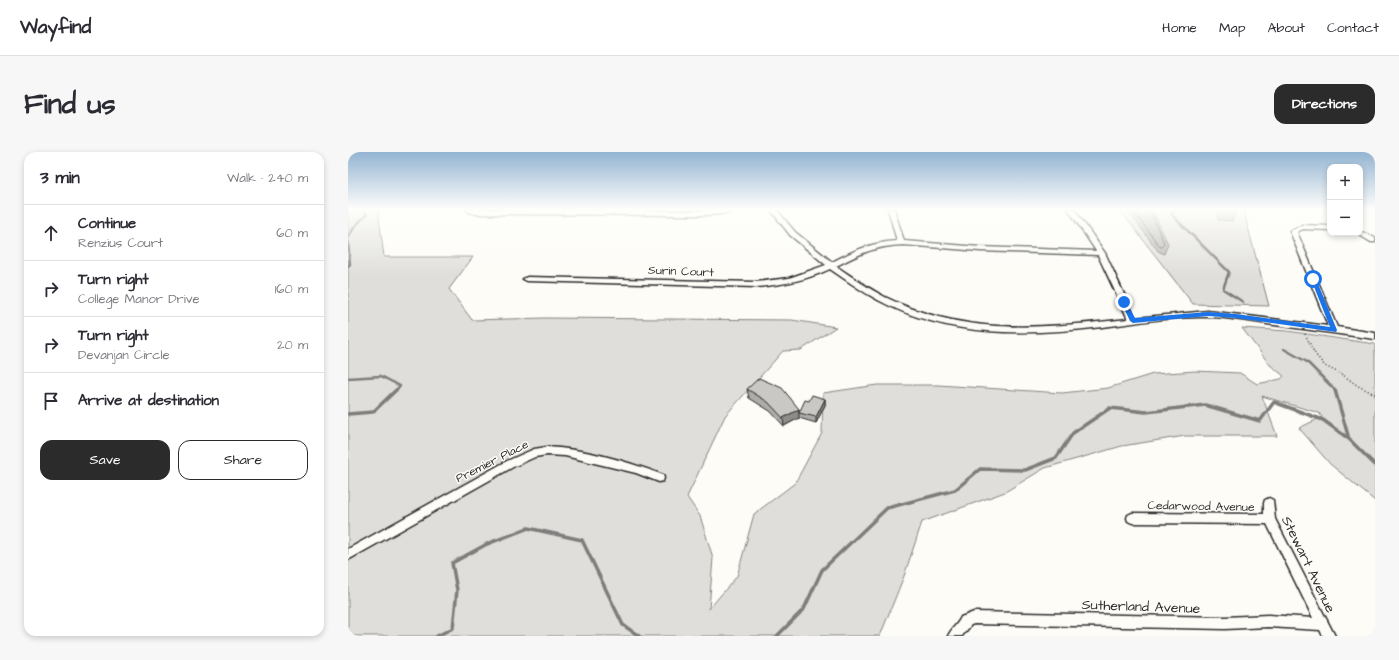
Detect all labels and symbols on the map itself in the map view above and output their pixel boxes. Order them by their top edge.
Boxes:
street label: Surin Court [648,262,714,281]
route start [1304,270,1322,288]
route end [1115,293,1133,311]
street label: Premier Place [453,436,532,487]
street label: Cedarwood Avenue [1147,497,1255,516]
street label: Stewart Avenue [1276,513,1340,616]
street label: Sutherland Avenue [1081,595,1201,619]

